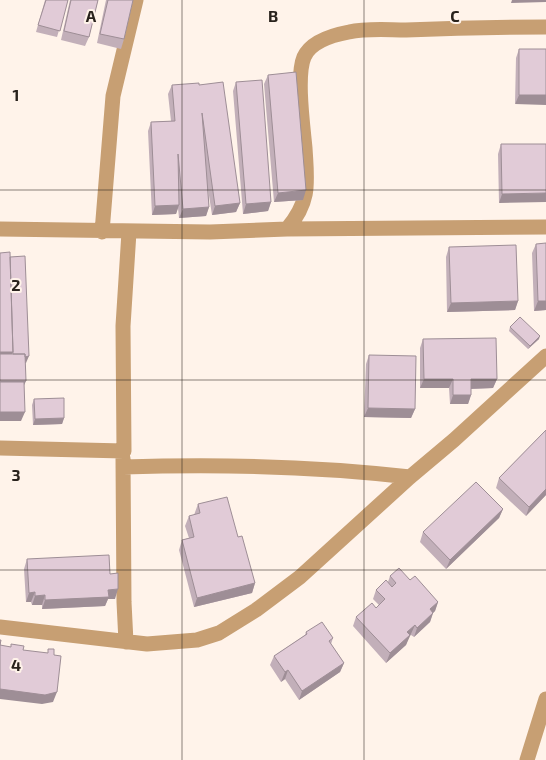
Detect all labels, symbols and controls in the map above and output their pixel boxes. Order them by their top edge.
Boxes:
text: A [86,6,97,25]
text: B [268,6,278,25]
text: C [450,6,460,25]
text: 1 [13,85,19,104]
text: 2 [11,275,21,294]
text: 3 [11,465,21,484]
text: 4 [11,655,21,674]

